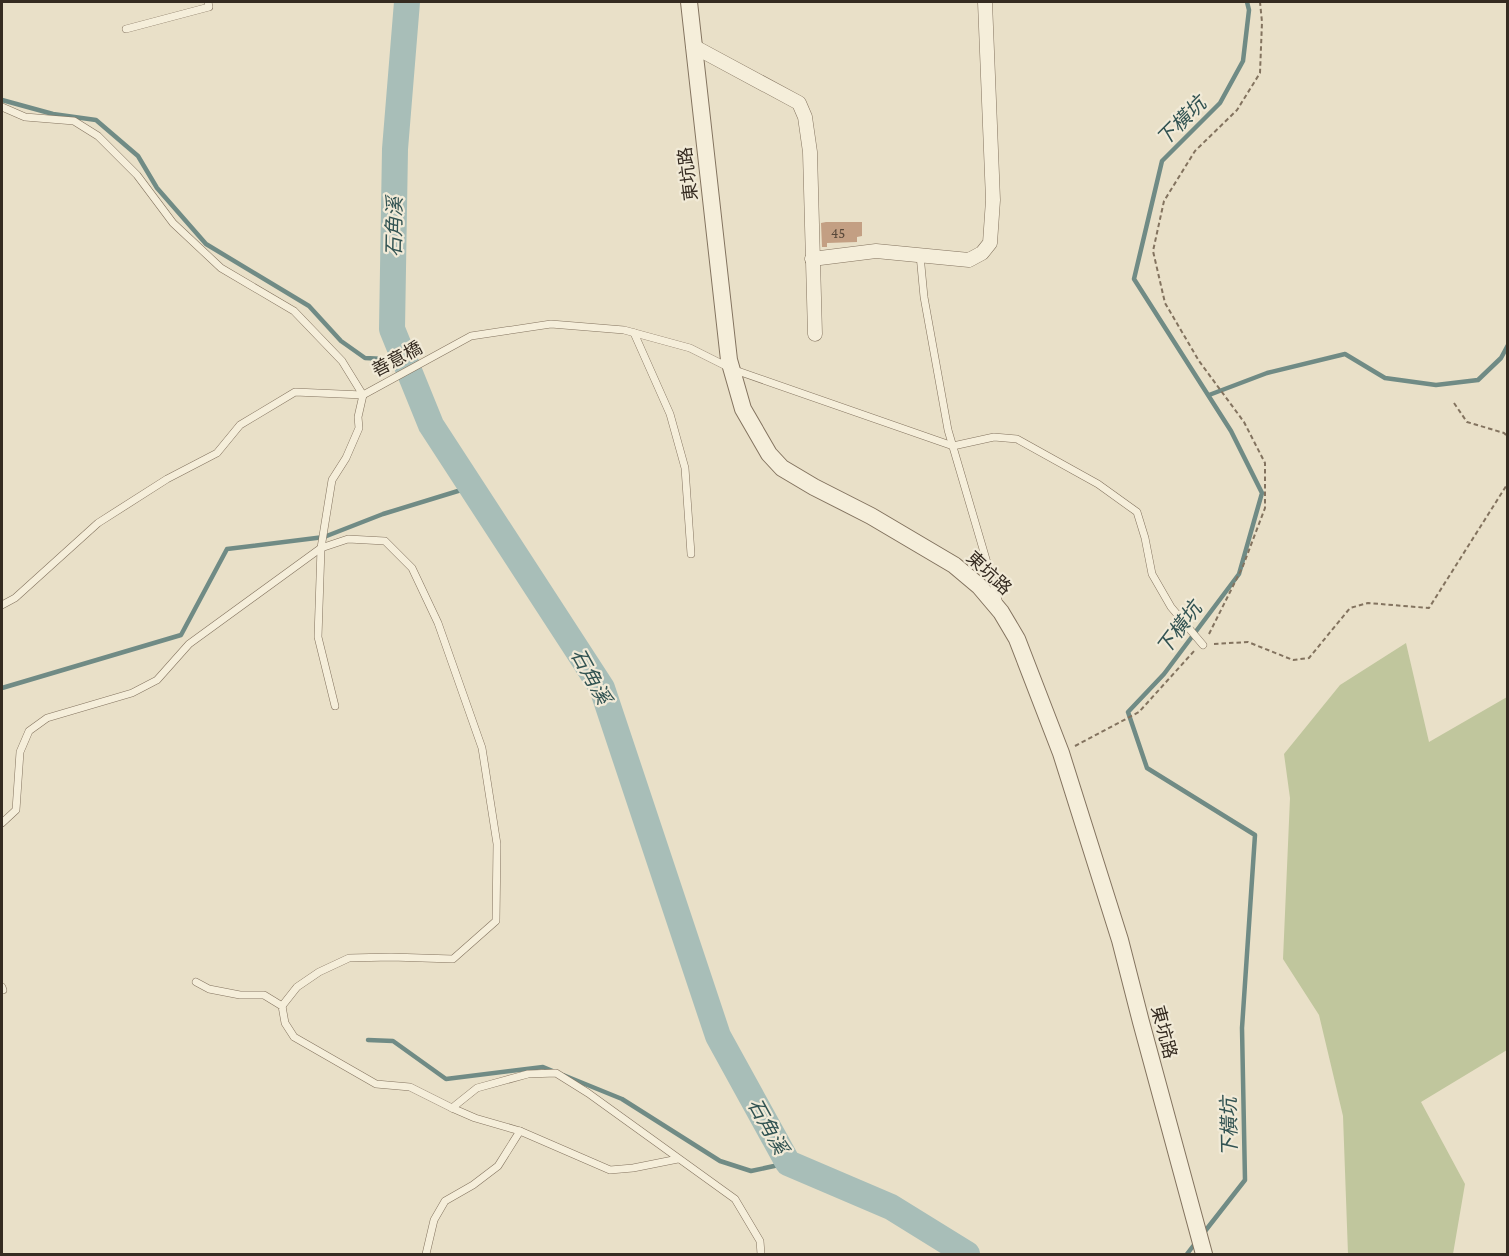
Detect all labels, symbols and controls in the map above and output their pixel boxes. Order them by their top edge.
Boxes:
water label: 下橫坑 [1152,90,1212,150]
street label: 東坑路 [675,146,701,202]
water label: 石角溪 [382,194,406,257]
house number: 45 [831,225,845,241]
street label: 善意橋 [368,337,426,381]
street label: 東坑路 [962,547,1016,599]
water label: 下橫坑 [1152,595,1208,659]
water label: 石角溪 [567,644,617,710]
street label: 東坑路 [1147,1003,1181,1061]
water label: 石角溪 [744,1094,794,1160]
water label: 下橫坑 [1217,1094,1241,1157]

